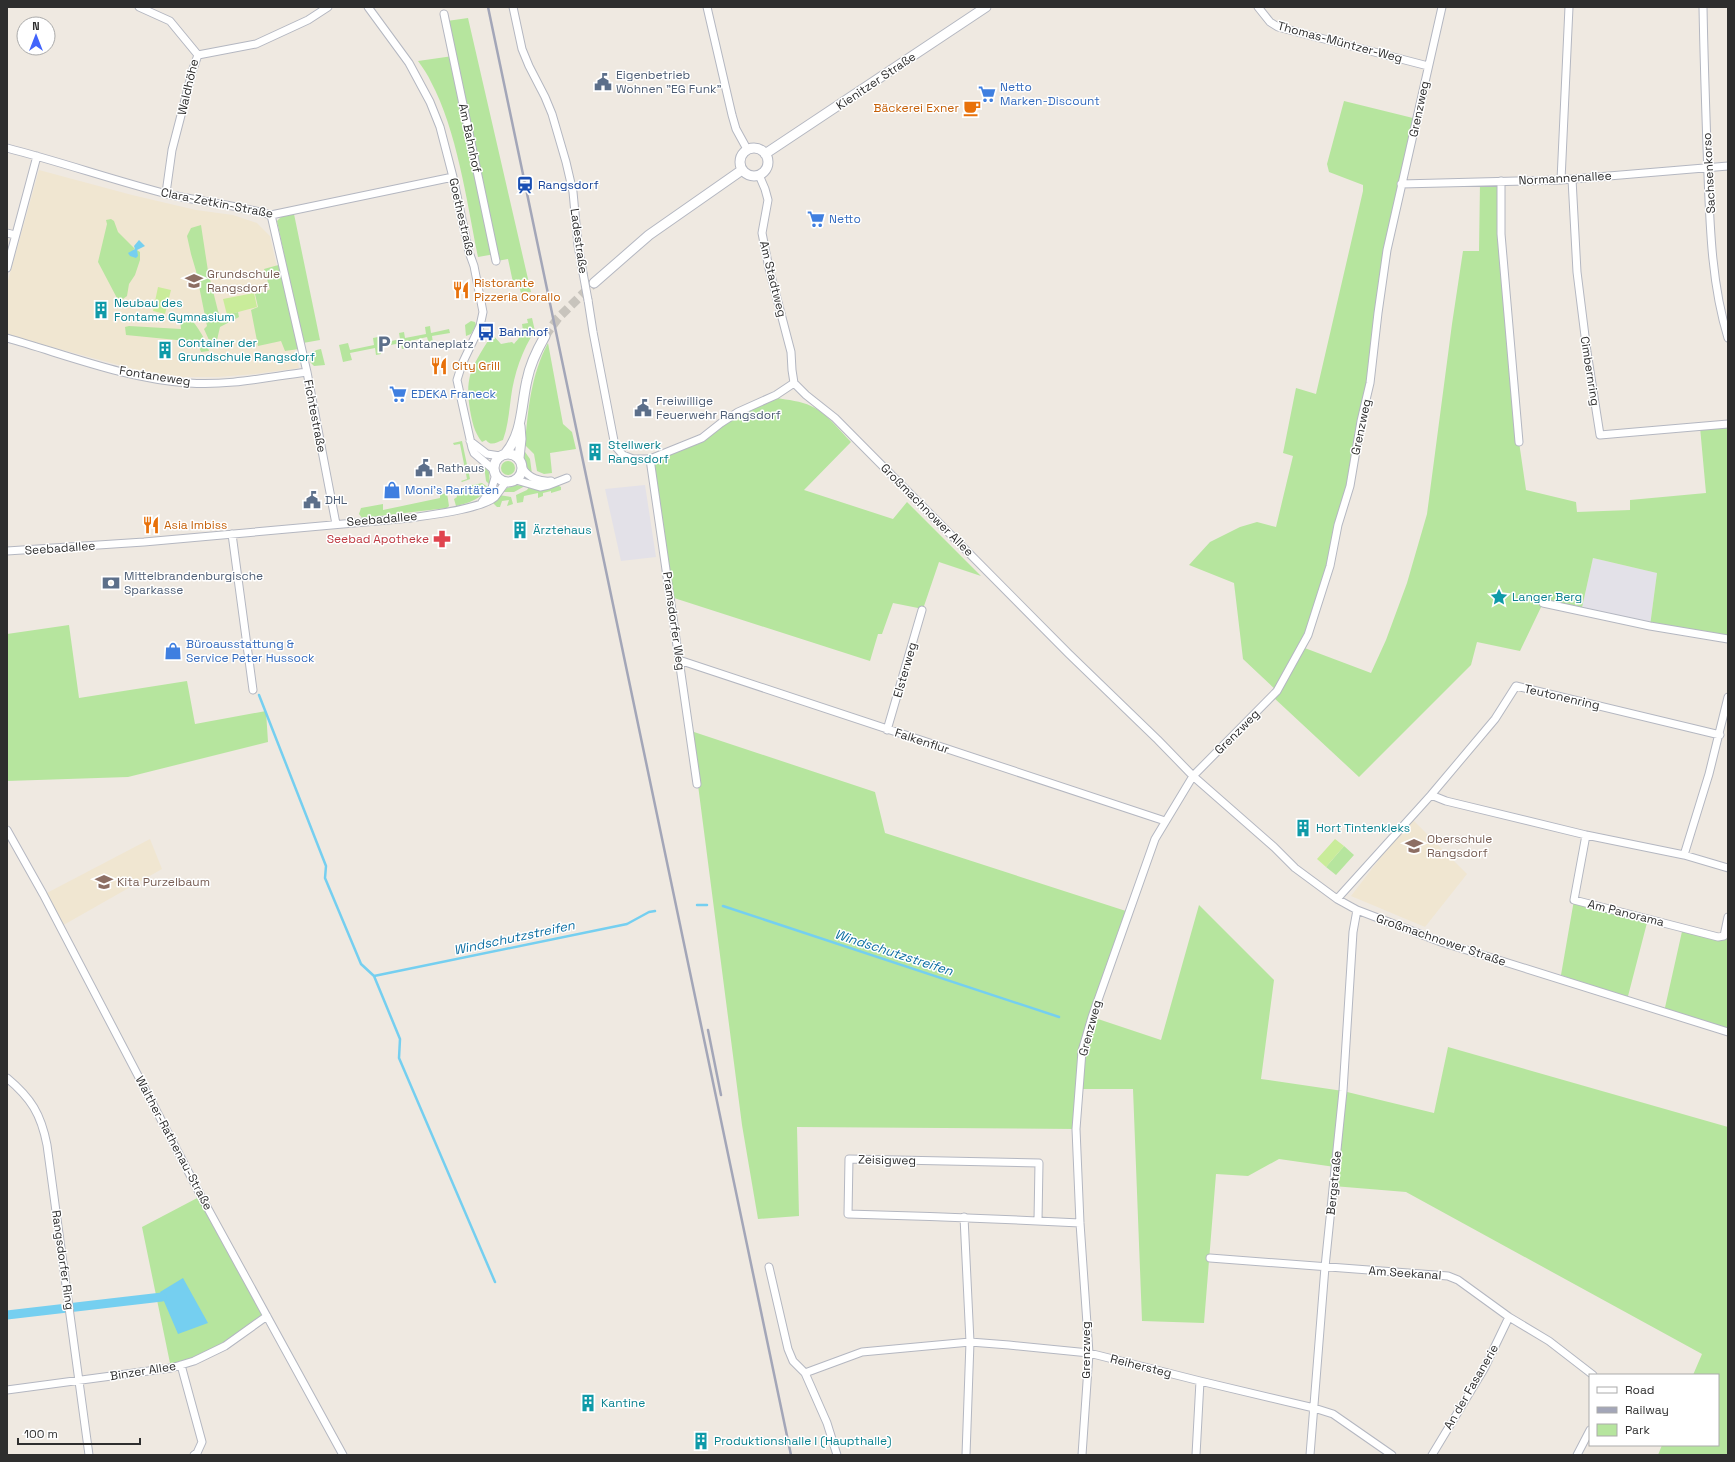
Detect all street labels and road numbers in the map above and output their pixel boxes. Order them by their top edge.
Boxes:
street label: Thomas-Müntzer-Weg [1276,18,1404,66]
street label: Kienitzer Straße [833,48,919,114]
street label: Waldhöhe [174,57,202,117]
street label: Grenzweg [1405,79,1433,139]
street label: Am Bahnhof [455,102,485,174]
street label: Sachsenkorso [1699,132,1719,214]
street label: Normannenallee [1518,168,1612,188]
street label: Goethestraße [445,176,479,258]
street label: Clara-Zetkin-Straße [160,184,274,222]
street label: Ladestraße [567,207,591,275]
street label: Am Stadtweg [756,239,790,319]
street label: Cimbernring [1577,335,1603,407]
street label: Fontaneweg [118,362,192,390]
street label: Fichtestraße [300,378,330,454]
street label: Grenzweg [1347,397,1375,457]
street label: Großmachnower Allee [877,460,977,560]
street label: Seebadallee [346,508,418,530]
street label: Seebadallee [24,538,96,558]
street label: Pramsdorfer Weg [659,571,689,671]
street label: Elsterweg [889,640,921,700]
street label: Teutonenring [1523,681,1601,713]
street label: Grenzweg [1211,706,1263,758]
street label: Falkenflur [893,725,952,757]
street label: Am Panorama [1586,896,1666,930]
street label: Großmachnower Straße [1374,910,1508,970]
street label: Grenzweg [1075,998,1105,1058]
street label: Walther-Rathenau-Straße [132,1073,216,1213]
street label: Bergstraße [1323,1150,1345,1216]
street label: Zeisigweg [858,1151,916,1169]
street label: Rangsdorfer Ring [48,1209,78,1311]
street label: Am Seekanal [1368,1262,1442,1284]
street label: Grenzweg [1078,1321,1094,1379]
street label: An der Fasanerie [1440,1341,1502,1433]
street label: Reihersteg [1109,1351,1173,1381]
street label: Binzer Allee [109,1358,177,1384]

